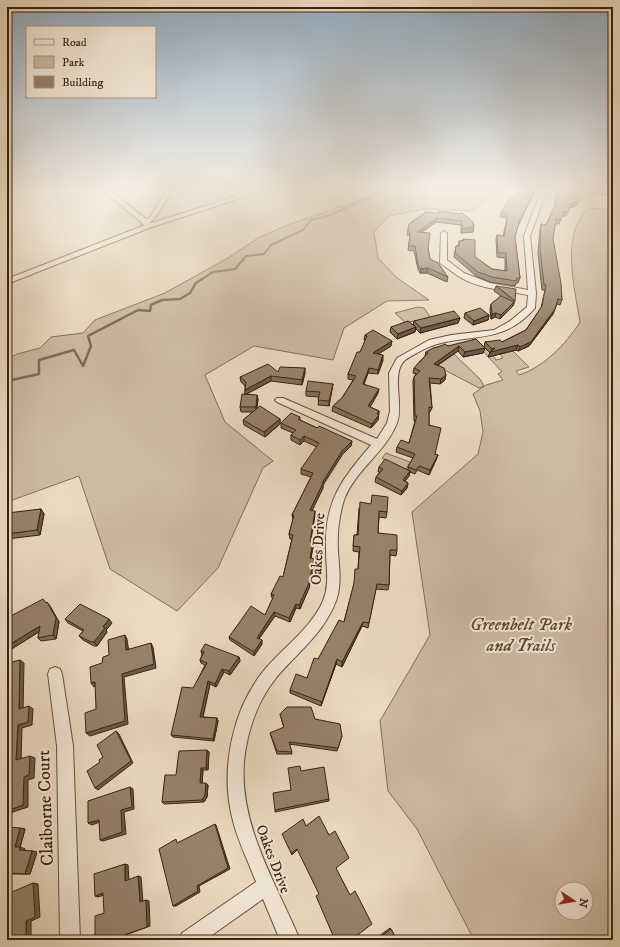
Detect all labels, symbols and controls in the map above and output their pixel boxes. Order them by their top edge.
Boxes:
legend [26,26,156,98]
text: Road [62,35,87,50]
text: Park [62,55,84,70]
text: Building [62,75,103,90]
street label: Oakes Drive [307,512,329,586]
park label: Greenbelt Park and Trails [470,614,572,657]
street label: Claiborne Court [33,749,59,866]
street label: Oakes Drive [251,822,295,896]
north arrow [554,881,594,921]
text: N [575,897,591,909]

